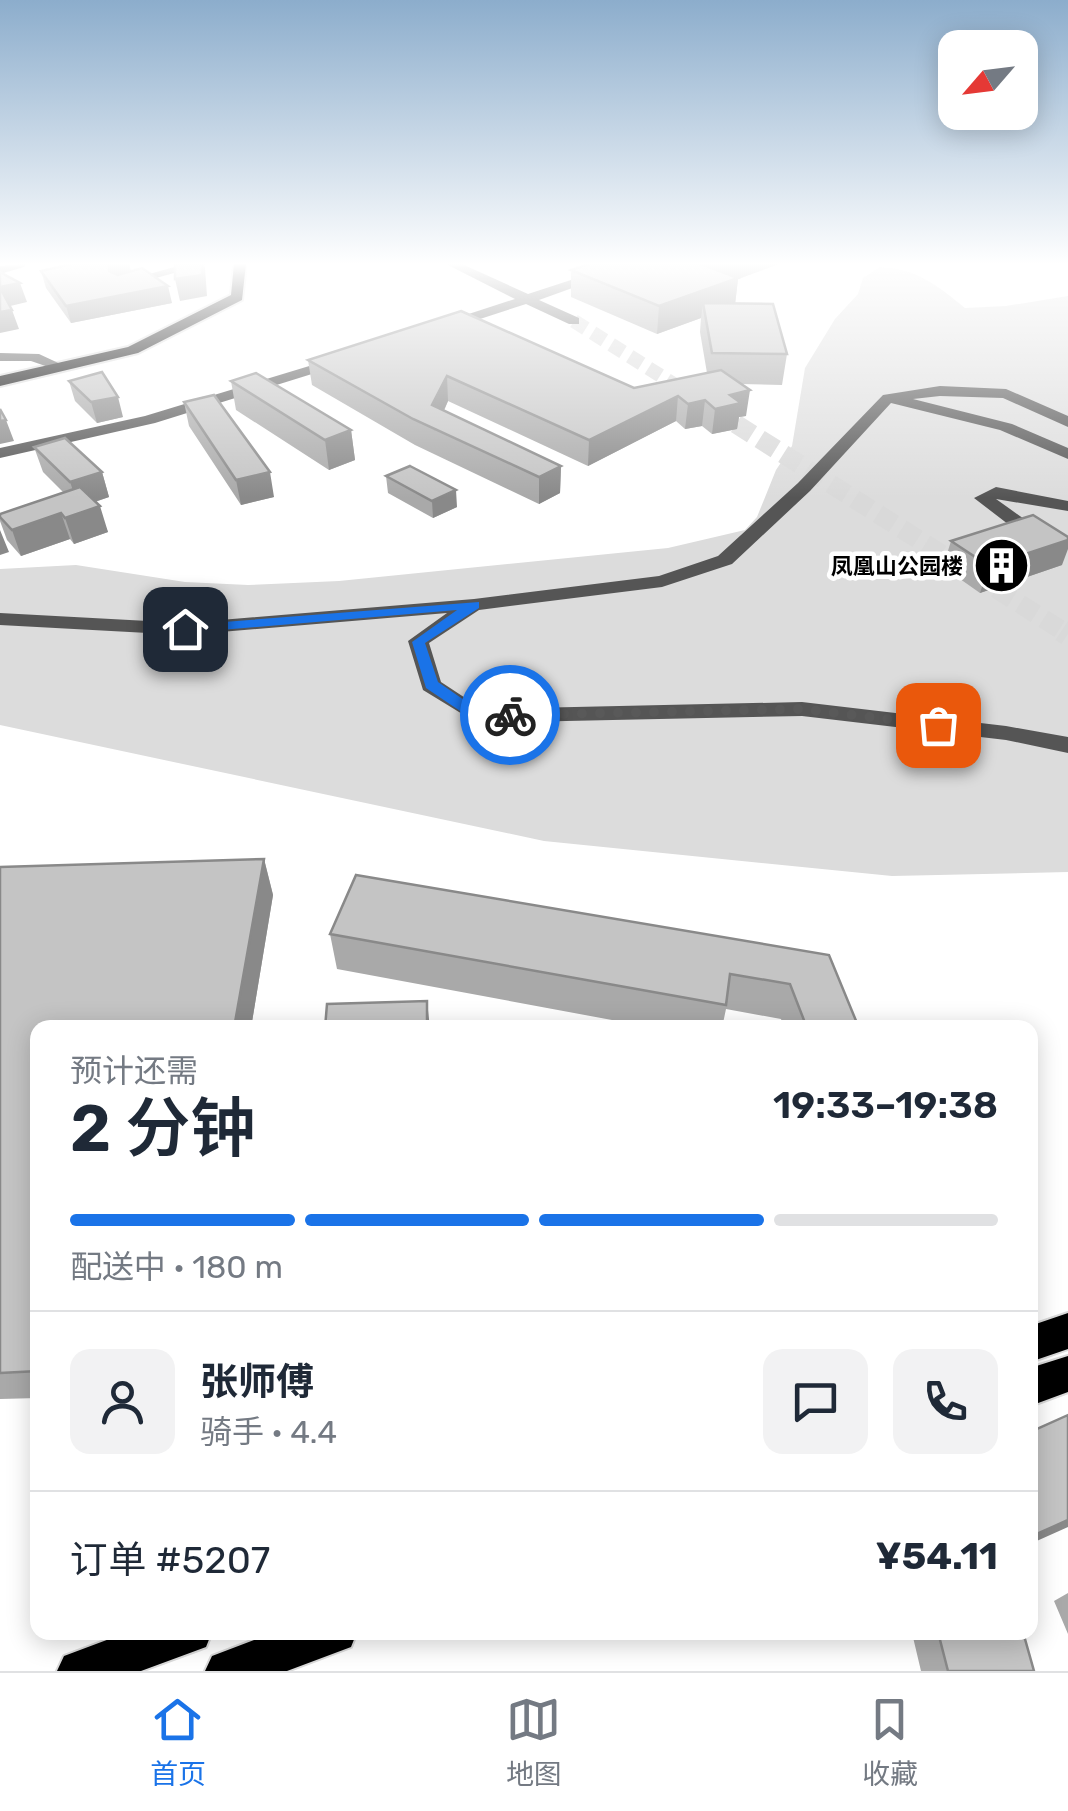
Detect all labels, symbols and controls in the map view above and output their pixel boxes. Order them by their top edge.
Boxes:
north arrow [938,30,1038,130]
map controls [938,30,1038,130]
building icon: 凤凰山公园楼 [972,536,1032,596]
place label: 凤凰山公园楼 [831,553,963,580]
pin [143,587,228,672]
icon: home [158,602,213,657]
courier [460,665,560,765]
pin [896,683,981,768]
icon: bike [483,688,538,743]
icon: bag [911,698,966,753]
text: 预计还需 [70,1052,198,1090]
text: 19:33–19:38 [773,1082,998,1128]
text: 2 分钟 [70,1090,256,1167]
text: 配送中 · 180 m [70,1248,283,1286]
button: person [70,1349,175,1454]
button: chat [763,1349,868,1454]
button: phone [893,1349,998,1454]
text: 张师傅 [200,1359,314,1405]
text: 骑手 · 4.4 [200,1413,337,1451]
text: ¥54.11 [875,1533,998,1579]
text: 订单 #5207 [70,1537,270,1583]
tab: 首页 [150,1692,206,1792]
tab: 地图 [506,1692,562,1792]
tab: 收藏 [862,1692,918,1792]

